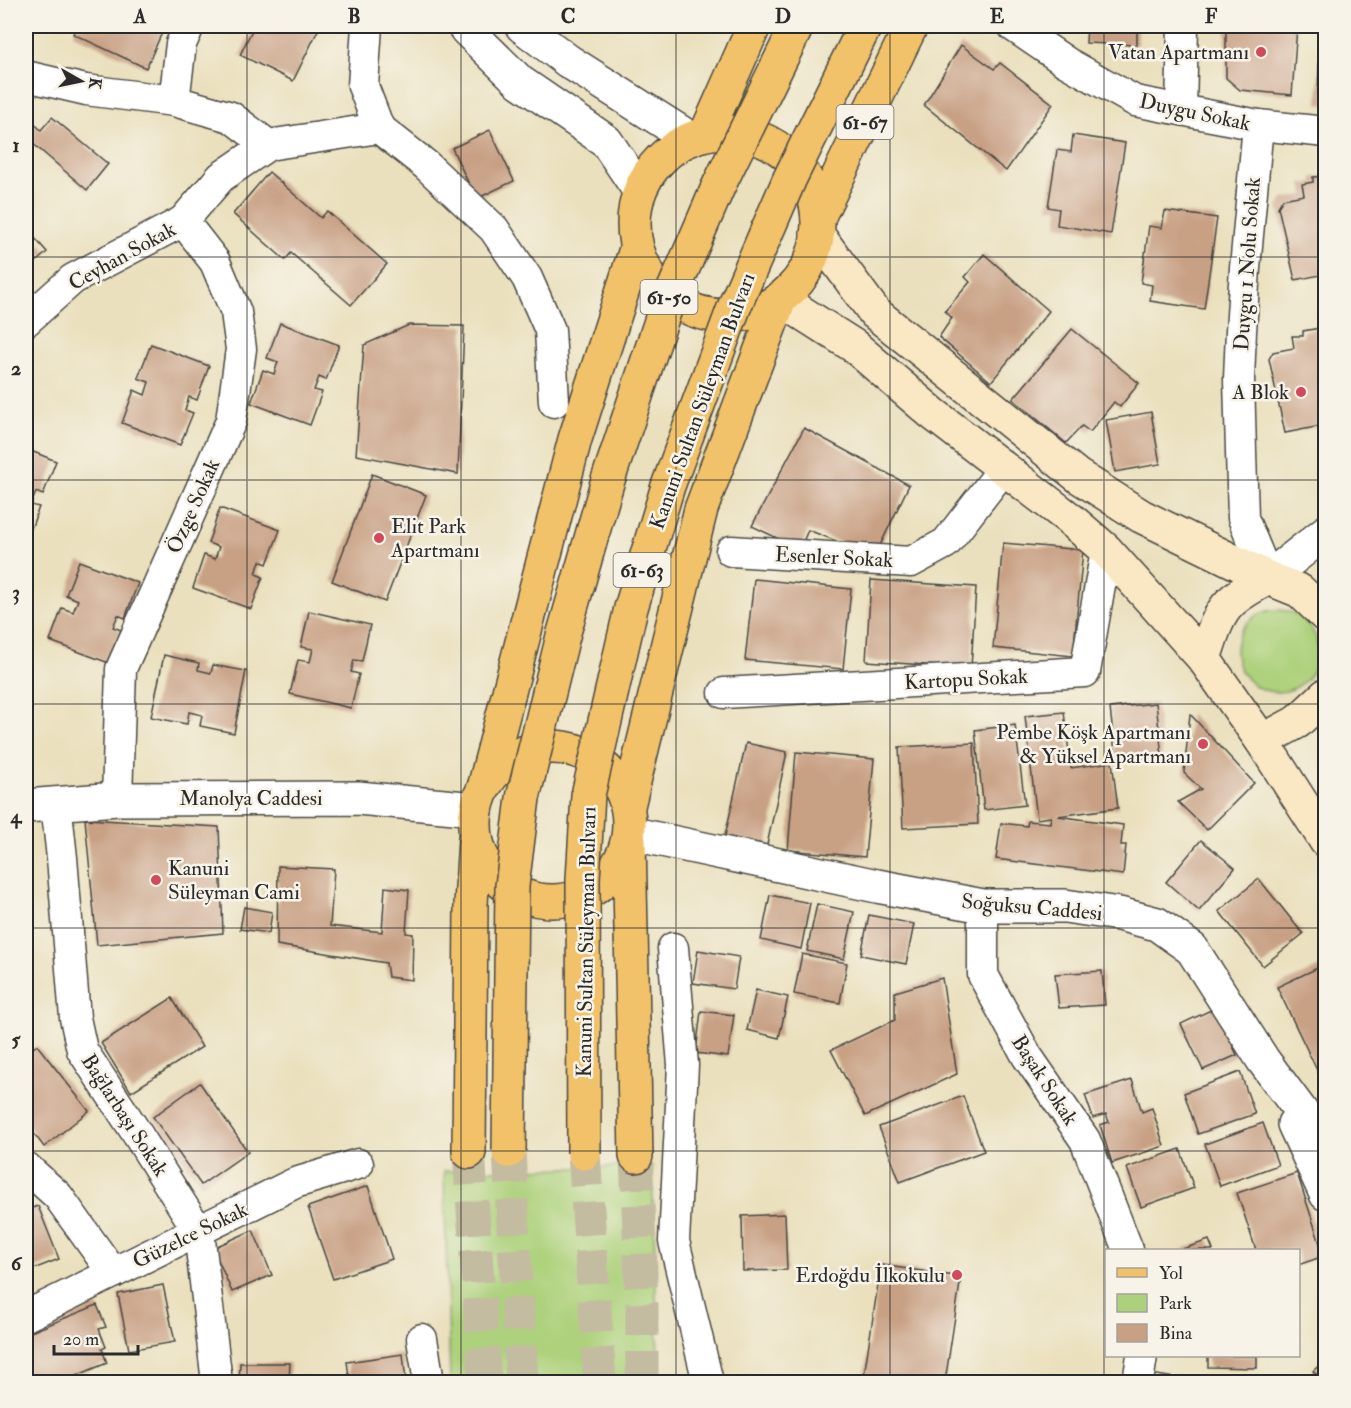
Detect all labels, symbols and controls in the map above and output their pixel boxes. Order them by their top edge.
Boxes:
text: A [133,4,147,29]
text: B [347,4,361,29]
text: C [561,4,575,29]
text: D [775,4,791,29]
text: E [990,4,1005,29]
text: F [1205,4,1218,29]
place label: Vatan Apartmanı [1108,39,1249,66]
marker: Vatan Apartmanı [1254,45,1268,59]
north arrow [51,51,111,111]
text: K [84,76,106,91]
street label: Duygu Sokak [1137,88,1253,137]
road number: 61-67 [836,105,894,139]
text: 1 [12,133,20,158]
street label: Duygu 1 Nolu Sokak [1228,176,1267,352]
street label: Ceyhan Sokak [64,216,181,297]
street label: Kanuni Sultan Süleyman Bulvarı [643,269,762,533]
road number: 61-50 [640,280,698,314]
text: 2 [11,356,21,381]
place label: A Blok [1231,379,1289,406]
marker: A Blok [1294,385,1308,399]
street label: Özge Sokak [161,455,226,558]
place label: Elit Park Apartmanı [390,513,480,564]
marker: Elit Park Apartmanı [372,531,386,545]
street label: Esenler Sokak [774,541,894,574]
road number: 61-63 [614,553,670,587]
text: 3 [12,580,20,605]
street label: Kartopu Sokak [903,663,1029,696]
place label: Pembe Köşk Apartmanı & Yüksel Apartmanı [996,719,1191,770]
marker: Pembe Köşk Apartmanı & Yüksel Apartmanı [1196,737,1210,751]
street label: Manolya Caddesi [179,785,323,812]
text: 4 [10,804,23,829]
street label: Kanuni Sultan Süleyman Bulvarı [571,806,602,1078]
place label: Kanuni Süleyman Cami [168,855,300,906]
marker: Kanuni Süleyman Cami [149,873,163,887]
street label: Soğuksu Caddesi [960,888,1104,927]
text: 5 [12,1027,22,1052]
street label: Başak Sokak [1005,1030,1084,1131]
street label: Bağlarbaşı Sokak [75,1049,174,1182]
street label: Güzelce Sokak [128,1196,252,1275]
legend [1105,1249,1300,1357]
text: 6 [11,1251,23,1276]
place label: Erdoğdu İlkokulu [795,1262,945,1289]
text: Yol [1159,1262,1183,1285]
marker: Erdoğdu İlkokulu [950,1268,964,1282]
text: Park [1159,1292,1192,1315]
scale bar [54,1318,138,1356]
text: Bina [1159,1322,1193,1345]
text: 20 m [63,1328,99,1351]

